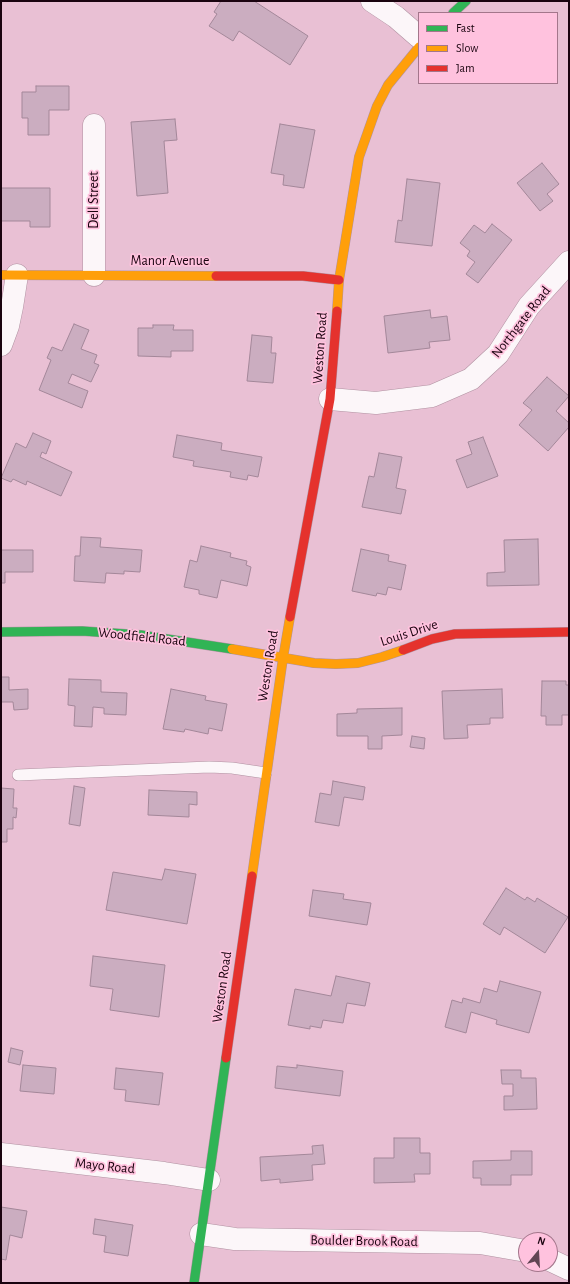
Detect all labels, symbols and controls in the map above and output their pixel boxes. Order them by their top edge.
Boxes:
legend [418,12,558,84]
text: Fast [456,22,475,34]
text: Slow [456,42,478,54]
text: Jam [456,62,475,74]
street label: Dell Street [86,171,102,229]
street label: Manor Avenue [131,253,209,269]
street label: Northgate Road [488,283,554,361]
street label: Weston Road [309,312,331,384]
street label: Louis Drive [378,616,440,650]
street label: Woodfield Road [97,624,187,650]
street label: Weston Road [254,629,282,703]
street label: Weston Road [209,950,235,1024]
street label: Mayo Road [74,1155,136,1177]
street label: Boulder Brook Road [310,1232,418,1250]
north arrow [518,1232,558,1272]
text: N [536,1235,547,1247]

